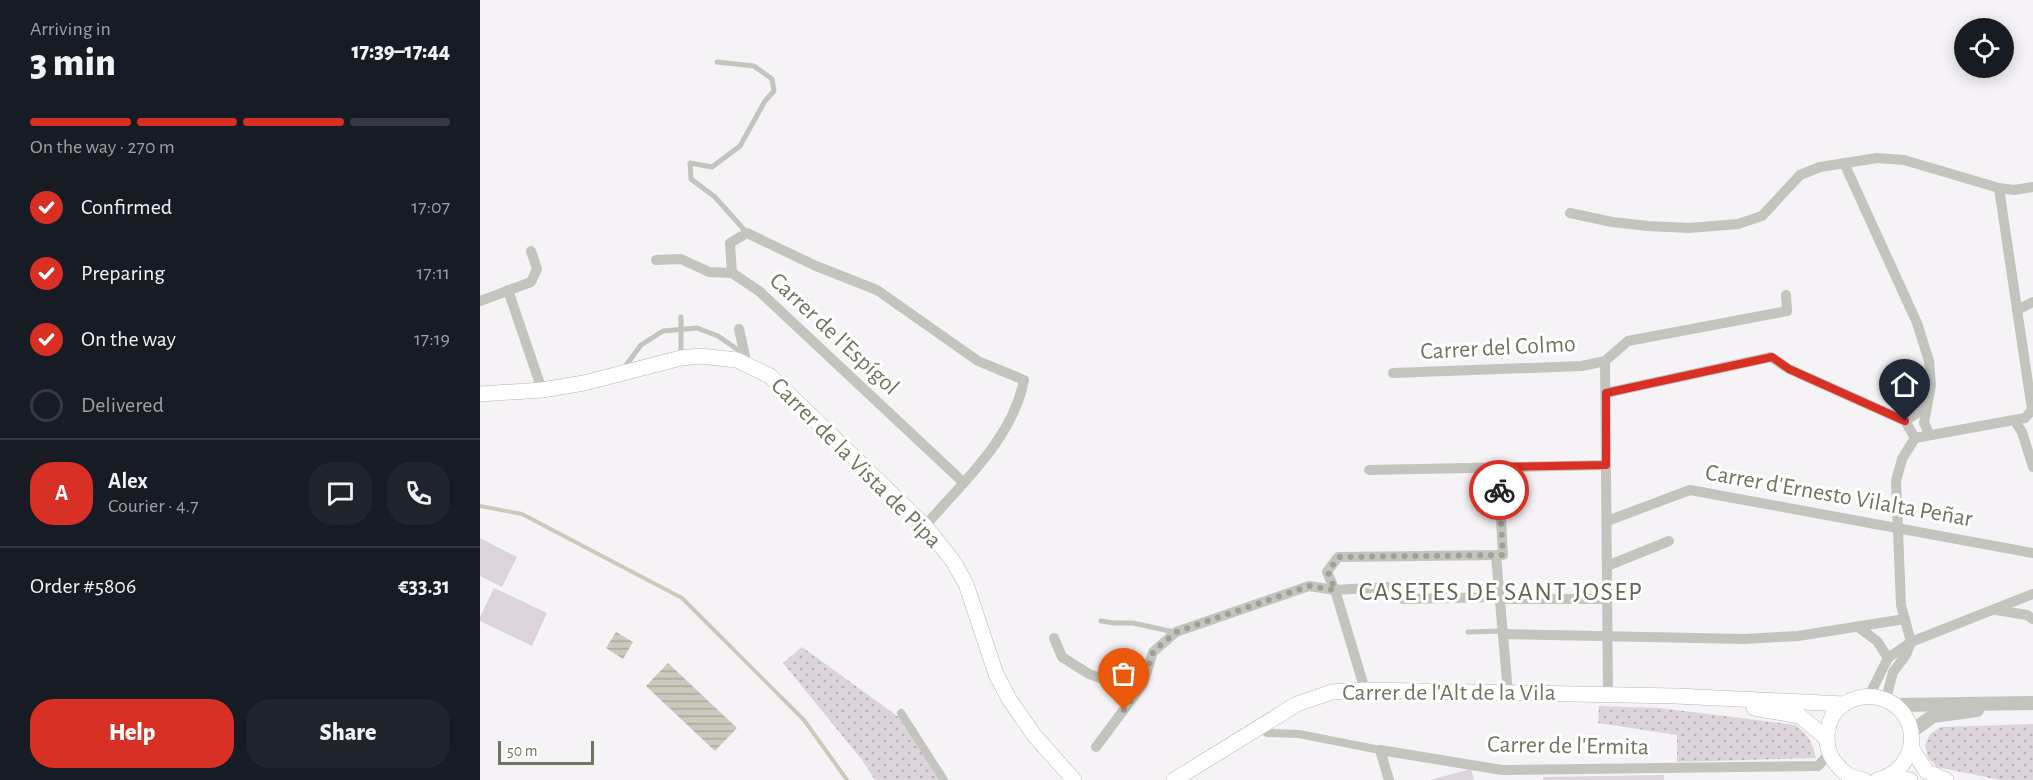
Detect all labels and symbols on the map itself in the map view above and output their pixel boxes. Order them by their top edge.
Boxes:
street label: Carrer de l'Espígol [765,268,903,400]
street label: Carrer del Colmo [1420,332,1576,364]
pin [1879,359,1930,421]
street label: Carrer de la Vista de Pipa [766,373,946,553]
courier [1469,460,1529,520]
street label: Carrer d'Ernesto Vilalta Peñar [1703,461,1975,531]
district label: CASETES DE SANT JOSEP [1359,579,1643,605]
pin [1098,648,1149,710]
street label: Carrer de l'Alt de la Vila [1342,681,1556,705]
street label: Carrer de l'Ermita [1487,733,1649,759]
scale bar [498,738,594,766]

